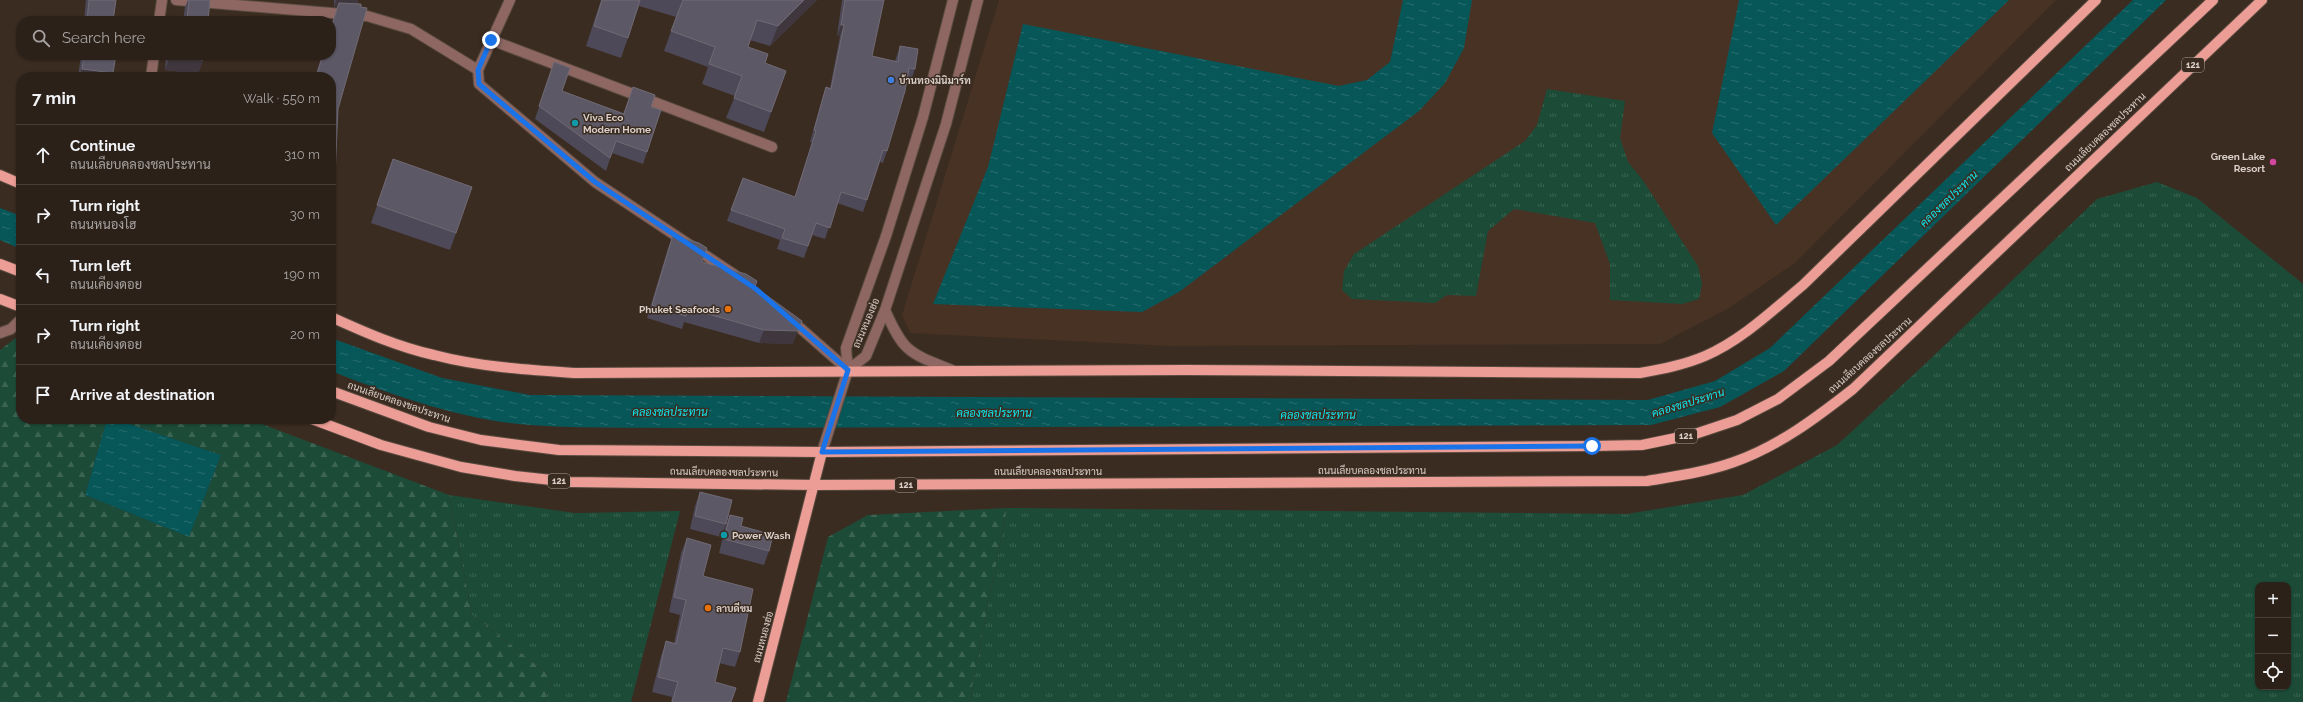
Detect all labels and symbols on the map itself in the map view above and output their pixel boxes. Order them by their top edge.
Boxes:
route end [482,31,500,49]
road number: 121 [2182,58,2204,72]
place label: บ้านทองมินิมาร์ท [899,73,971,86]
marker: บ้านทองมินิมาร์ท [886,75,896,85]
street label: ถนนเลียบคลองชลประทาน [2062,90,2148,174]
place label: Viva Eco Modern Home [583,112,651,135]
marker: Viva Eco Modern Home [570,118,580,128]
place label: Green Lake Resort [2211,151,2265,174]
marker: Green Lake Resort [2268,157,2278,167]
water label: คลองชลประทาน [1917,168,1981,230]
street label: ถนนหนองฮ่อ [850,296,882,350]
place label: Phuket Seafoods [639,304,720,315]
marker: Phuket Seafoods [723,304,733,314]
street label: ถนนเลียบคลองชลประทาน [1825,314,1914,395]
street label: ถนนเลียบคลองชลประทาน [346,378,452,425]
water label: คลองชลประทาน [1650,386,1726,420]
water label: คลองชลประทาน [632,406,708,419]
water label: คลองชลประทาน [956,407,1032,420]
water label: คลองชลประทาน [1280,409,1356,422]
road number: 121 [1675,429,1697,443]
route start [1583,437,1601,455]
street label: ถนนเลียบคลองชลประทาน [1318,464,1426,476]
street label: ถนนเลียบคลองชลประทาน [670,465,778,478]
street label: ถนนเลียบคลองชลประทาน [994,465,1102,477]
road number: 121 [548,474,570,488]
road number: 121 [895,478,917,492]
marker: Power Wash [719,530,729,540]
place label: Power Wash [732,530,791,541]
place label: ลาบดีขม [716,602,752,614]
marker: ลาบดีขม [703,603,713,613]
street label: ถนนหนองฮ่อ [750,609,775,664]

